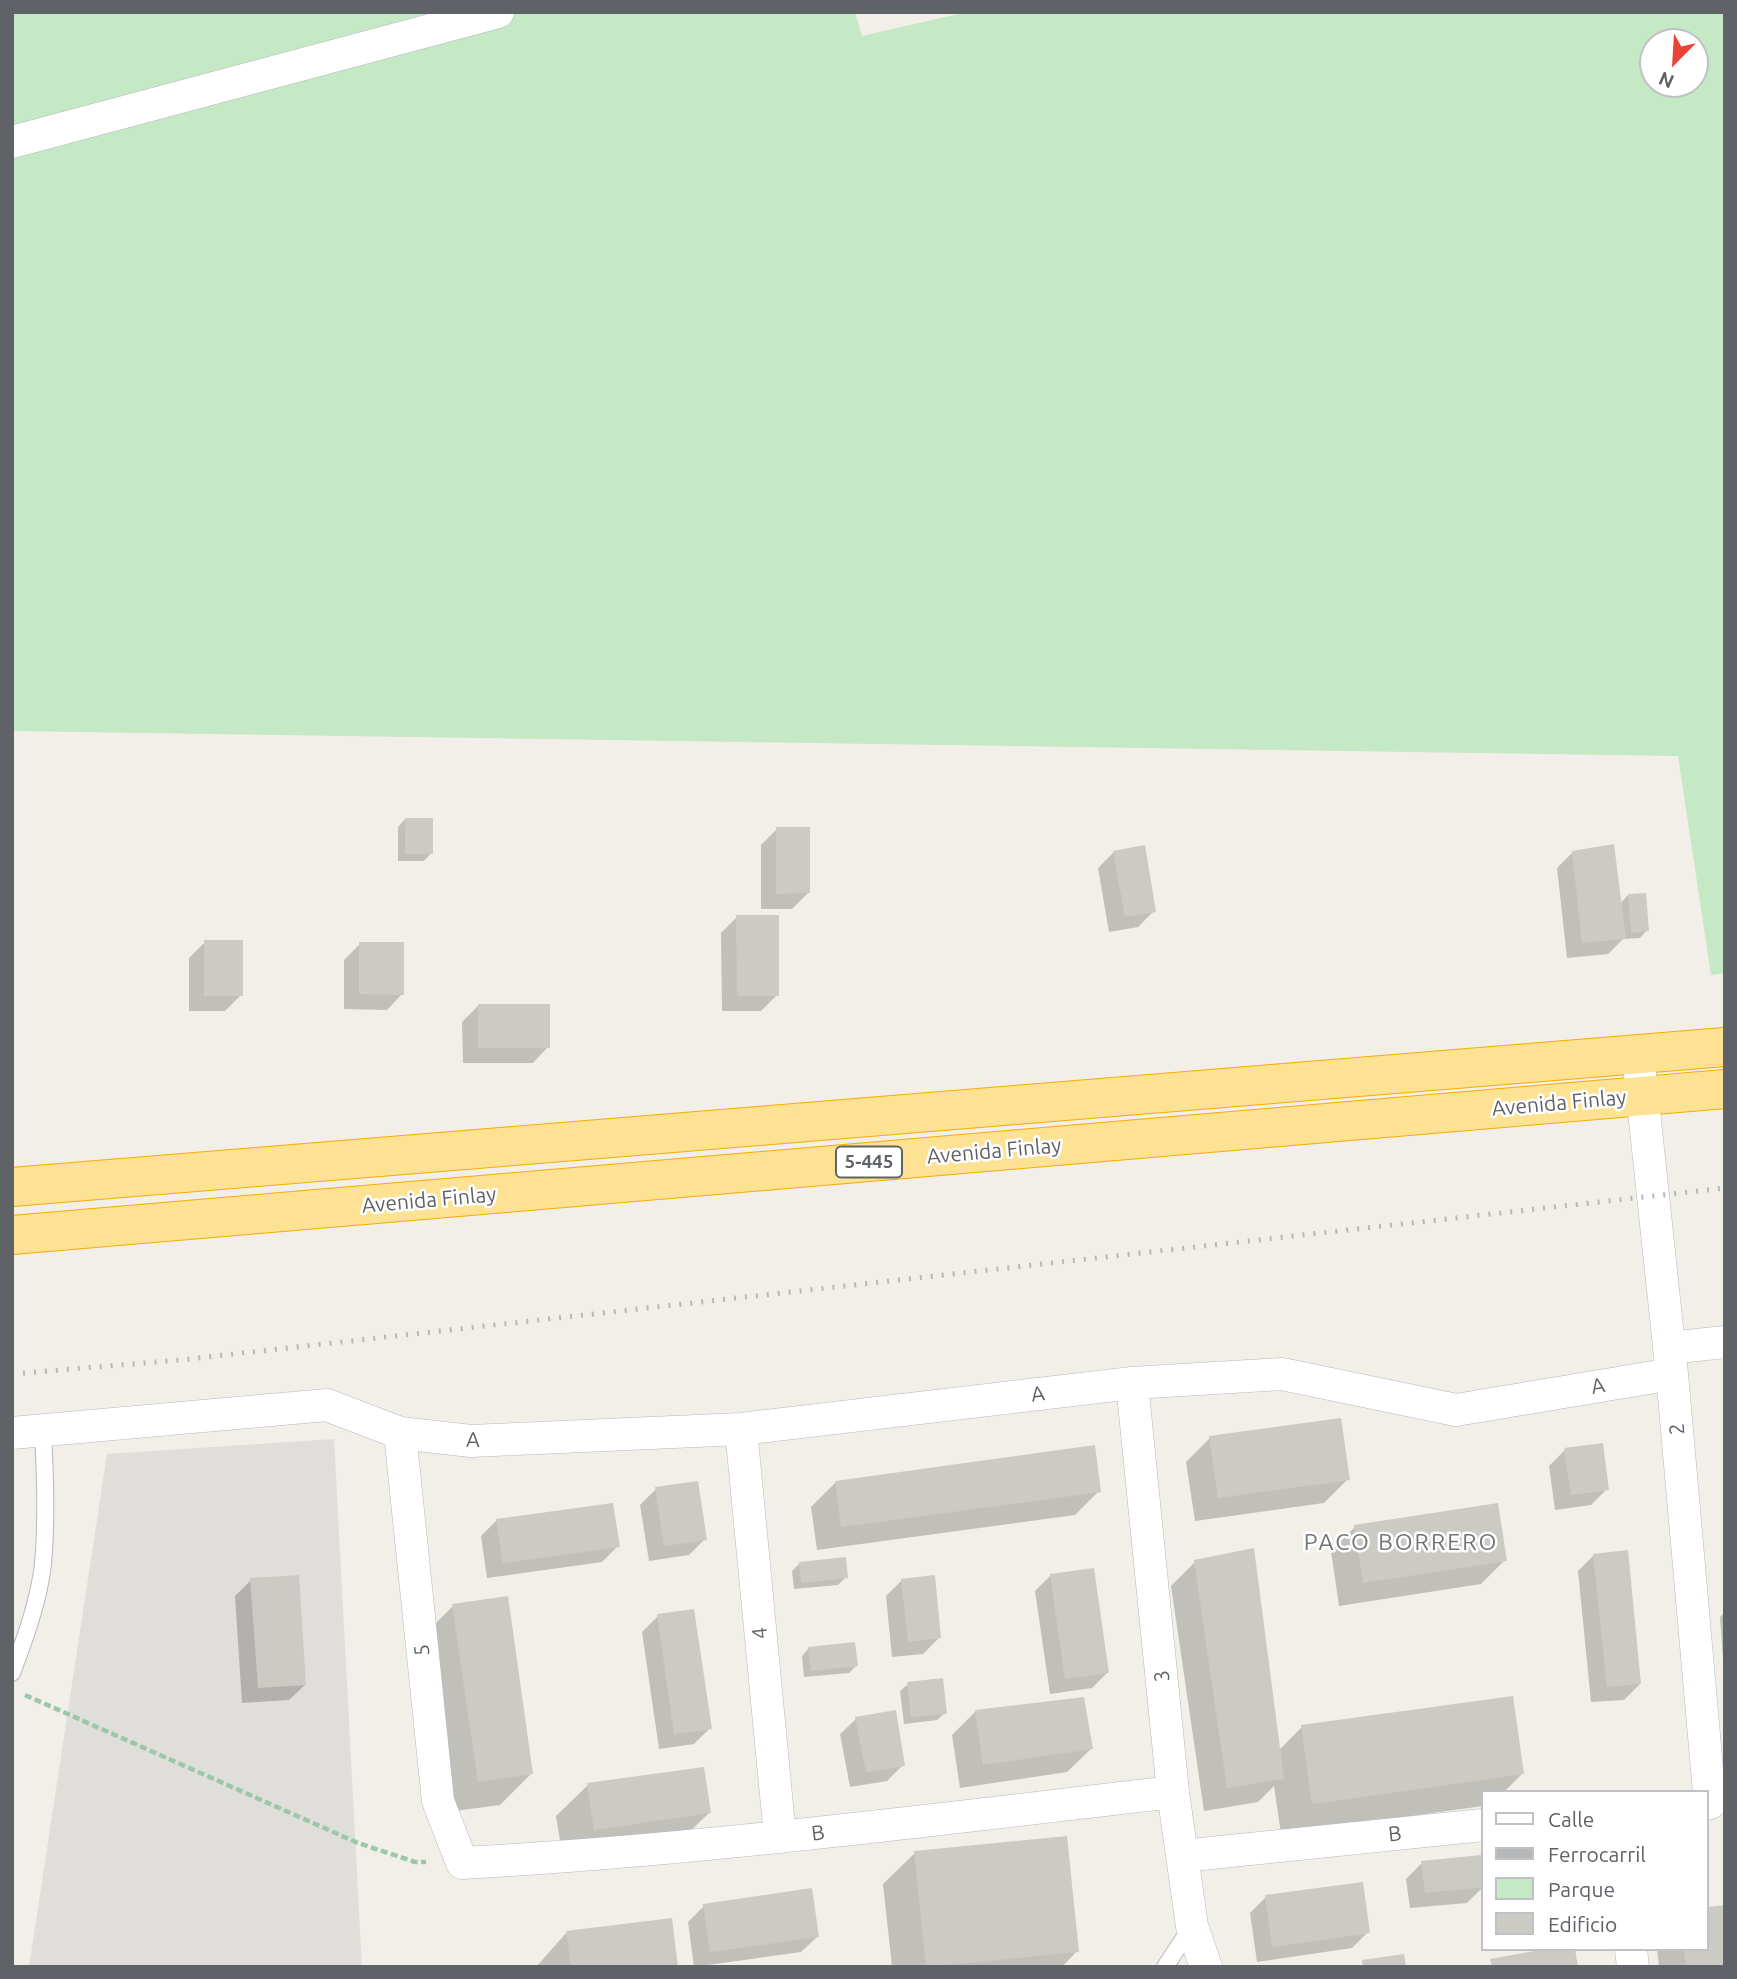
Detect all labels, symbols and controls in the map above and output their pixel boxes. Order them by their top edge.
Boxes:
north arrow [1639,28,1709,98]
text: N [1655,67,1677,93]
street label: Avenida Finlay [1491,1085,1627,1121]
street label: Avenida Finlay [926,1133,1062,1169]
road number: 5-445 [836,1146,902,1178]
street label: Avenida Finlay [361,1182,497,1218]
street label: A [1589,1372,1607,1400]
street label: A [1030,1381,1046,1407]
street label: 2 [1664,1422,1690,1436]
street label: A [466,1427,480,1453]
district label: PACO BORRERO [1305,1528,1497,1556]
street label: 4 [747,1626,773,1640]
street label: 5 [409,1643,435,1657]
street label: 3 [1149,1669,1175,1683]
legend [1482,1790,1709,1951]
text: Calle [1548,1807,1594,1831]
street label: B [810,1820,826,1846]
street label: B [1387,1821,1403,1847]
text: Ferrocarril [1548,1842,1646,1866]
text: Parque [1548,1877,1615,1901]
text: Edificio [1548,1912,1617,1936]

